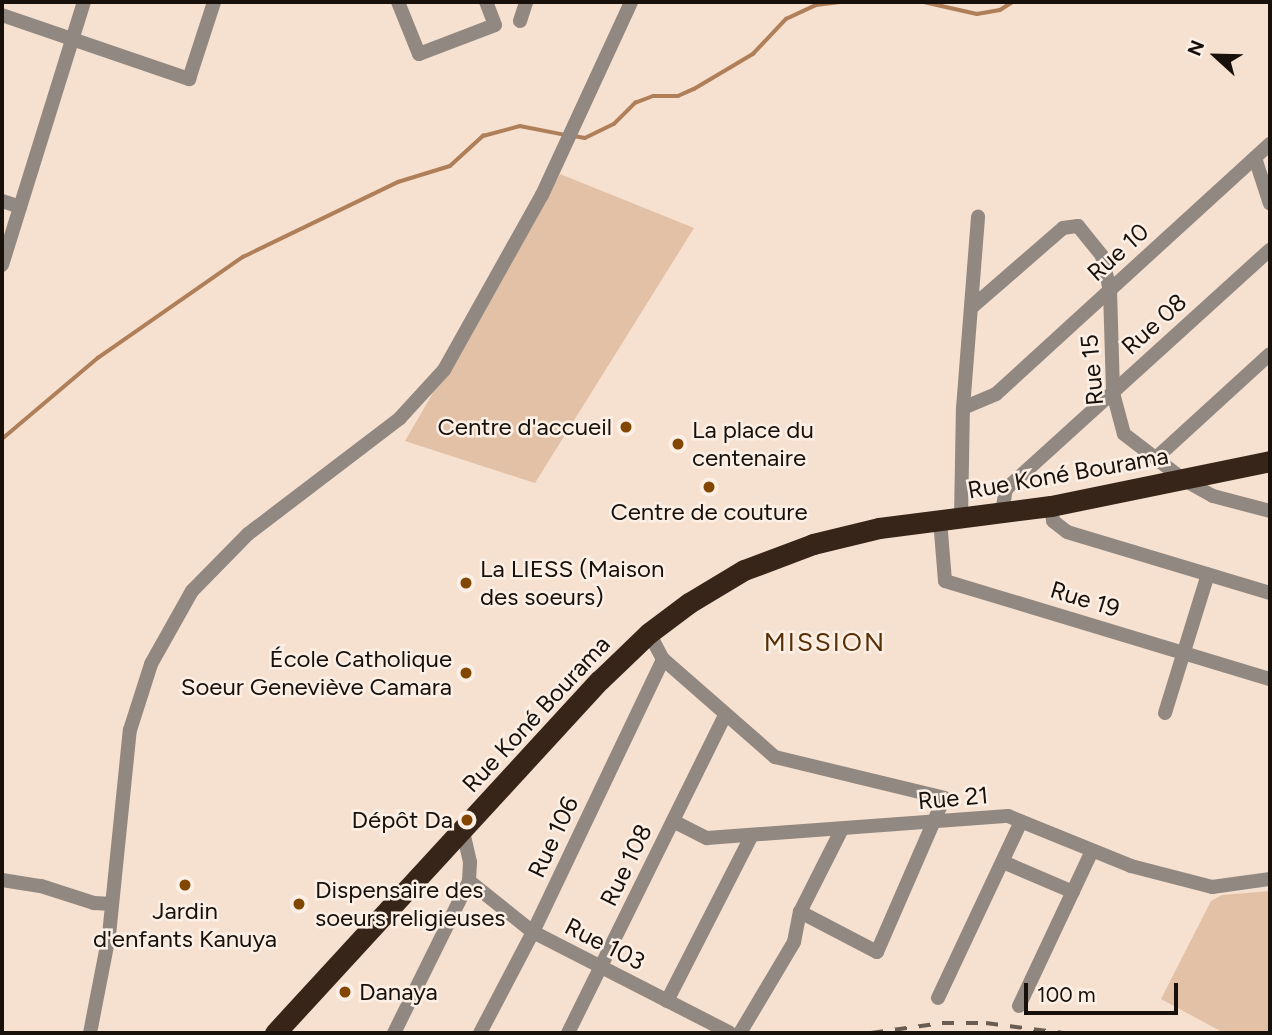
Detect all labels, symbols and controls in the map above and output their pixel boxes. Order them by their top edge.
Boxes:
north arrow [1181,21,1251,91]
text: N [1183,37,1209,59]
street label: Rue 10 [1081,217,1155,287]
street label: Rue 08 [1116,287,1192,361]
street label: Rue 15 [1075,333,1109,407]
place label: Centre d'accueil [438,413,612,441]
place label: La place du centenaire [692,416,814,472]
marker: Centre d'accueil [618,419,634,435]
marker: La place du centenaire [670,436,686,452]
street label: Rue Koné Bourama [965,441,1171,505]
marker: Centre de couture [701,479,717,495]
place label: Centre de couture [610,498,808,526]
place label: La LIESS (Maison des soeurs) [480,555,664,611]
marker: La LIESS (Maison des soeurs) [458,575,474,591]
street label: Rue 19 [1047,575,1123,623]
district label: MISSION [765,627,885,659]
street label: Rue Koné Bourama [456,630,616,798]
place label: École Catholique Soeur Geneviève Camara [181,645,452,701]
marker: École Catholique Soeur Geneviève Camara [458,665,474,681]
street label: Rue 21 [916,781,990,815]
street label: Rue 106 [522,792,584,882]
place label: Dépôt Da [352,806,453,834]
marker: Dépôt Da [459,812,475,828]
street label: Rue 108 [594,819,658,911]
place label: Dispensaire des soeurs religieuses [315,876,506,932]
marker: Jardin d'enfants Kanuya [177,877,193,893]
marker: Dispensaire des soeurs religieuses [289,894,309,914]
place label: Jardin d'enfants Kanuya [93,897,277,953]
street label: Rue 103 [560,912,650,976]
scale bar [1027,968,1181,1012]
place label: Danaya [359,978,438,1006]
text: 100 m [1037,982,1096,1007]
marker: Danaya [337,984,353,1000]

